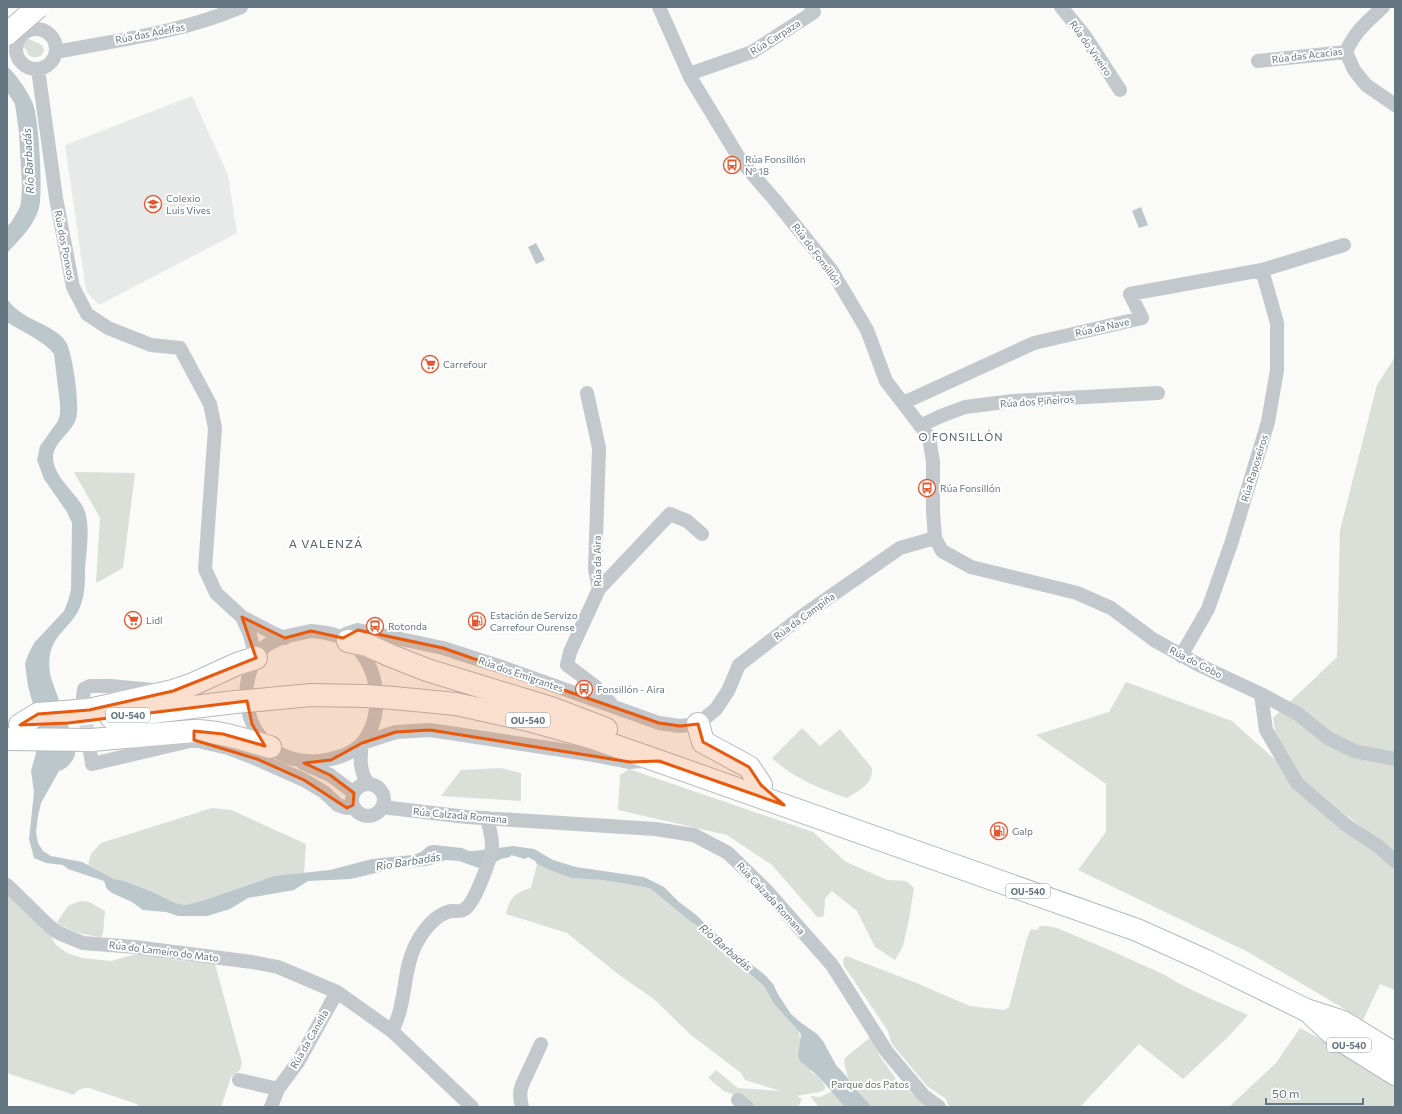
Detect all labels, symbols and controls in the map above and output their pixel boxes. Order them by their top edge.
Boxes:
street label: Rúa Carpaza [748,17,802,57]
street label: Rúa do Viveiro [1067,18,1115,78]
street label: Rúa das Adelfas [114,20,186,46]
street label: Rúa das Acacias [1271,45,1343,65]
water label: Río Barbadás [20,128,36,194]
place label: Rúa Fonsillón Nº 18 [745,153,806,177]
bus stop icon: Rúa Fonsillón Nº 18 [722,155,742,175]
place label: Colexio Luis Vives [166,192,211,216]
school or university icon: Colexio Luis Vives [143,194,163,214]
street label: Rúa dos Ponxos [52,209,78,281]
street label: Rúa do Fonsillón [790,221,844,287]
street label: Rúa da Nave [1074,315,1130,339]
supermarket icon: Carrefour [420,354,440,374]
place label: Carrefour [443,358,487,370]
street label: Rúa dos Piñeiros [1000,392,1075,410]
district label: O FONSILLÓN [919,429,1003,443]
street label: Rúa Raposeiros [1238,432,1270,503]
bus stop icon: Rúa Fonsillón [917,478,937,498]
place label: Rúa Fonsillón [940,482,1001,494]
street label: Rúa da Aira [591,535,603,587]
district label: A VALENZÁ [289,536,363,550]
street label: Rúa da Campiña [771,590,837,642]
place label: Estación de Servizo Carrefour Ourense [490,609,578,633]
supermarket icon: Lidl [123,610,143,630]
fuel station icon: Estación de Servizo Carrefour Ourense [467,611,487,631]
place label: Lidl [146,614,163,626]
bus stop icon: Rotonda [365,616,385,636]
place label: Rotonda [388,620,427,632]
street label: Rúa do Cobo [1168,644,1224,680]
street label: Rúa dos Emigrantes [477,654,565,694]
bus stop icon: Fonsillón - Aira [574,679,594,699]
place label: Fonsillón - Aira [597,683,665,695]
road number: OU-540 [106,708,150,722]
road number: OU-540 [506,713,550,727]
street label: Rúa Calzada Romana [412,805,508,825]
fuel station icon: Galp [989,821,1009,841]
place label: Galp [1012,825,1033,837]
water label: Rio Barbadás [375,849,441,873]
street label: Rúa Calzada Romana [734,859,808,937]
road number: OU-540 [1006,884,1050,898]
water label: Rio Barbadás [697,921,755,973]
street label: Rúa do Lameiro do Mato [108,938,220,964]
street label: Rúa da Canella [287,1008,331,1070]
road number: OU-540 [1327,1038,1371,1052]
park label: Parque dos Patos [831,1078,909,1090]
scale bar [1266,1080,1363,1106]
text: 50 m [1272,1086,1300,1100]

